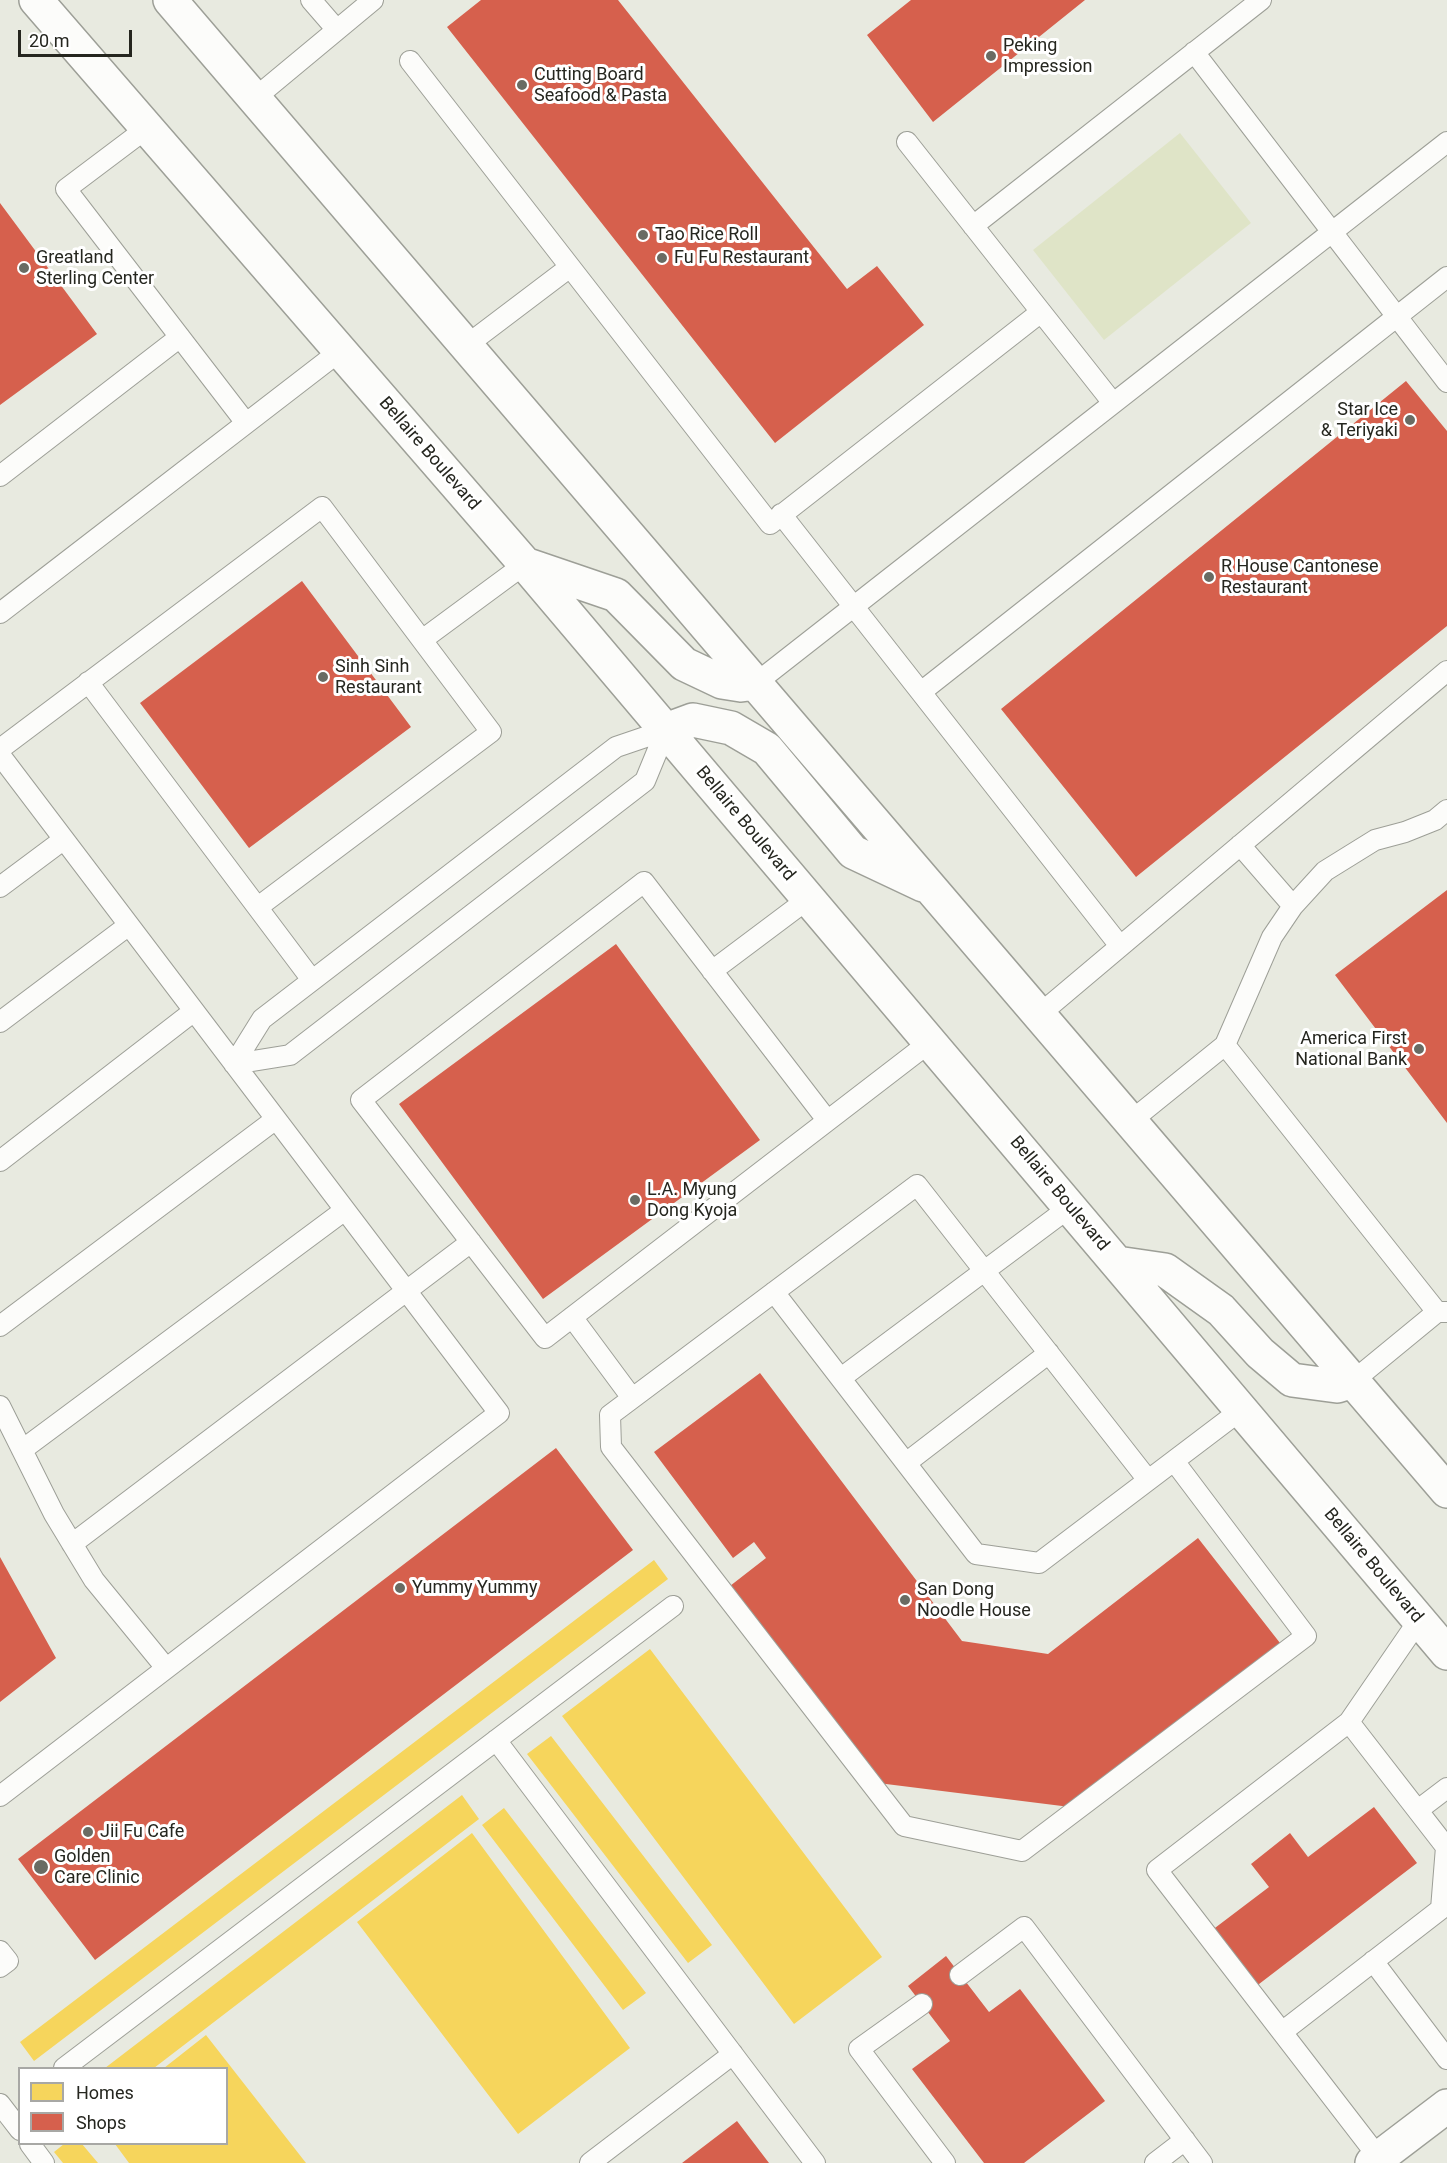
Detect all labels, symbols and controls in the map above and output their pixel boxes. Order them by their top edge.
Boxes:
scale bar [21,18,135,56]
text: 20 m [29,30,69,51]
place label: Peking Impression [1003,35,1092,78]
marker: Peking Impression [984,49,998,63]
place label: Cutting Board Seafood & Pasta [534,64,667,106]
marker: Cutting Board Seafood & Pasta [515,78,529,92]
place label: Tao Rice Roll [655,224,758,246]
marker: Tao Rice Roll [636,228,650,242]
place label: Greatland Sterling Center [36,247,154,290]
place label: Fu Fu Restaurant [674,247,809,269]
marker: Fu Fu Restaurant [655,251,669,265]
marker: Greatland Sterling Center [17,261,31,275]
street label: Bellaire Boulevard [374,393,484,515]
place label: Star Ice & Teriyaki [1321,399,1398,442]
marker: Star Ice & Teriyaki [1403,413,1417,427]
place label: R House Cantonese Restaurant [1221,556,1379,598]
marker: R House Cantonese Restaurant [1202,570,1216,584]
place label: Sinh Sinh Restaurant [335,656,422,698]
marker: Sinh Sinh Restaurant [316,670,330,684]
street label: Bellaire Boulevard [691,762,799,886]
place label: America First National Bank [1295,1028,1407,1070]
marker: America First National Bank [1412,1042,1426,1056]
street label: Bellaire Boulevard [1005,1132,1113,1256]
place label: L.A. Myung Dong Kyoja [647,1179,737,1222]
marker: L.A. Myung Dong Kyoja [628,1193,642,1207]
street label: Bellaire Boulevard [1319,1504,1427,1628]
place label: Yummy Yummy [412,1577,537,1599]
place label: San Dong Noodle House [917,1579,1031,1622]
marker: Yummy Yummy [393,1581,407,1595]
marker: San Dong Noodle House [898,1593,912,1607]
place label: Jii Fu Cafe [100,1821,184,1843]
marker: Jii Fu Cafe [81,1825,95,1839]
place label: Golden Care Clinic [54,1846,140,1888]
marker: Golden Care Clinic [32,1858,50,1876]
legend [18,2067,228,2145]
text: Homes [76,2082,134,2103]
text: Shops [76,2112,126,2133]

